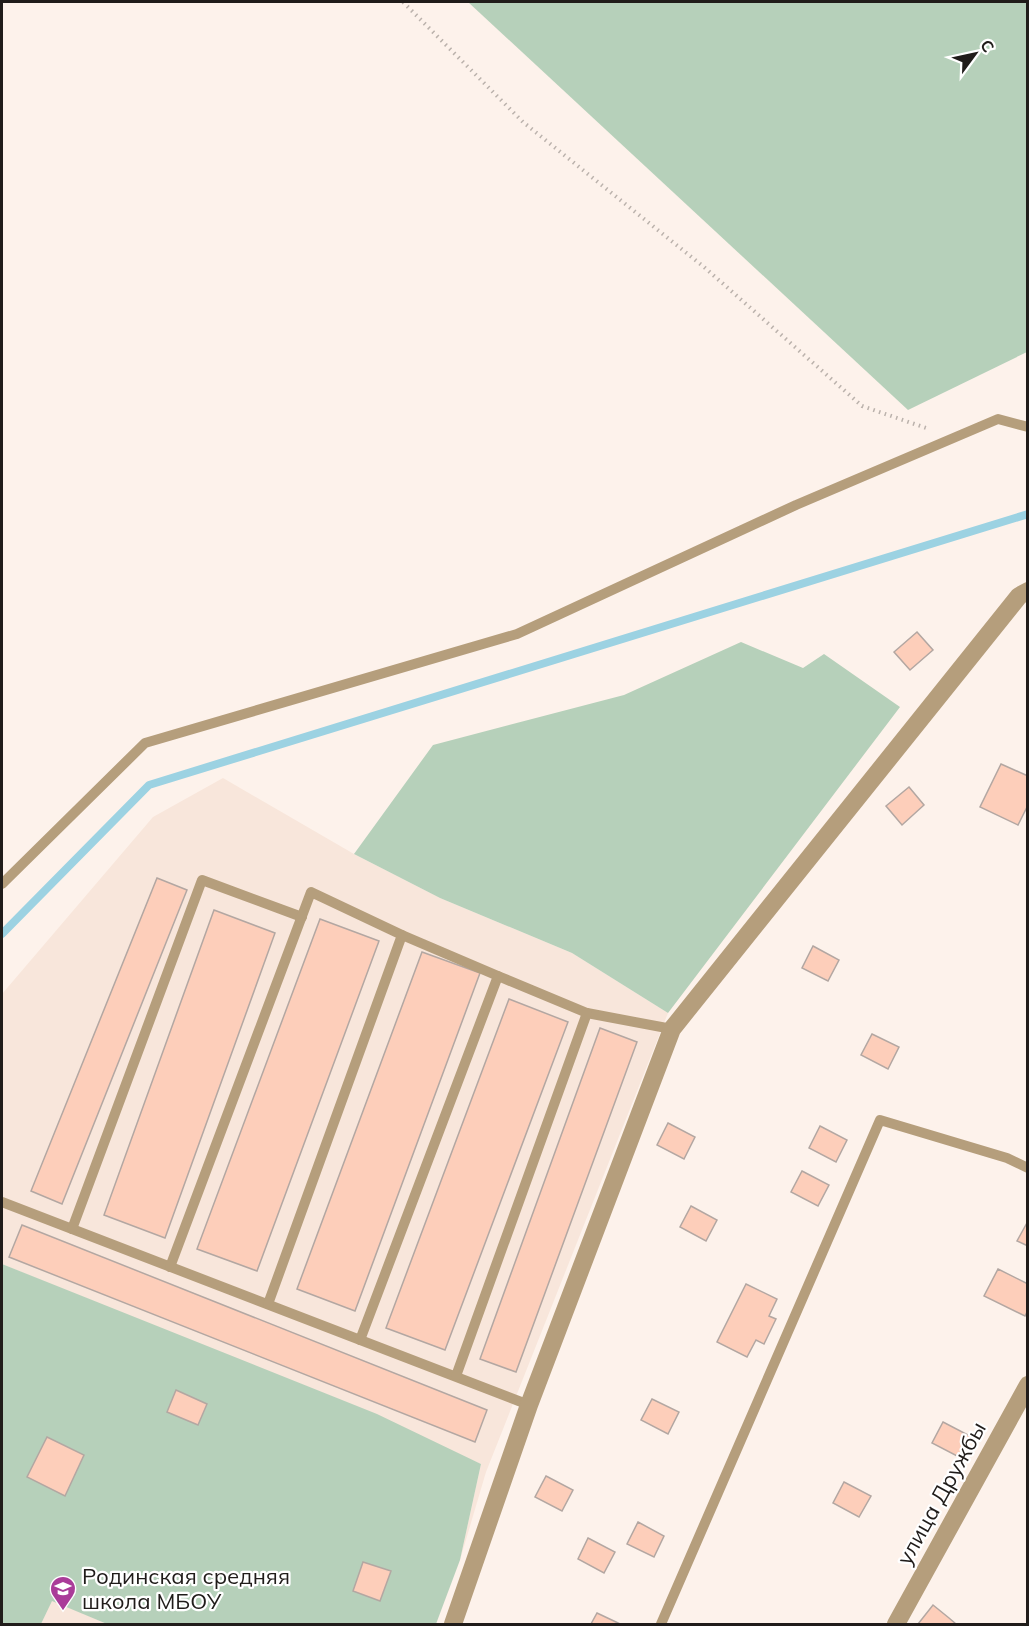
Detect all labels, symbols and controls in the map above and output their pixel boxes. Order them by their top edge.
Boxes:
north arrow [945,24,1005,84]
text: С [976,36,999,56]
street label: улица Дружбы [890,1416,992,1570]
place label: Родинская средняя школа МБОУ [82,1562,290,1615]
school or university icon: Родинская средняя школа МБОУ [48,1574,78,1612]

